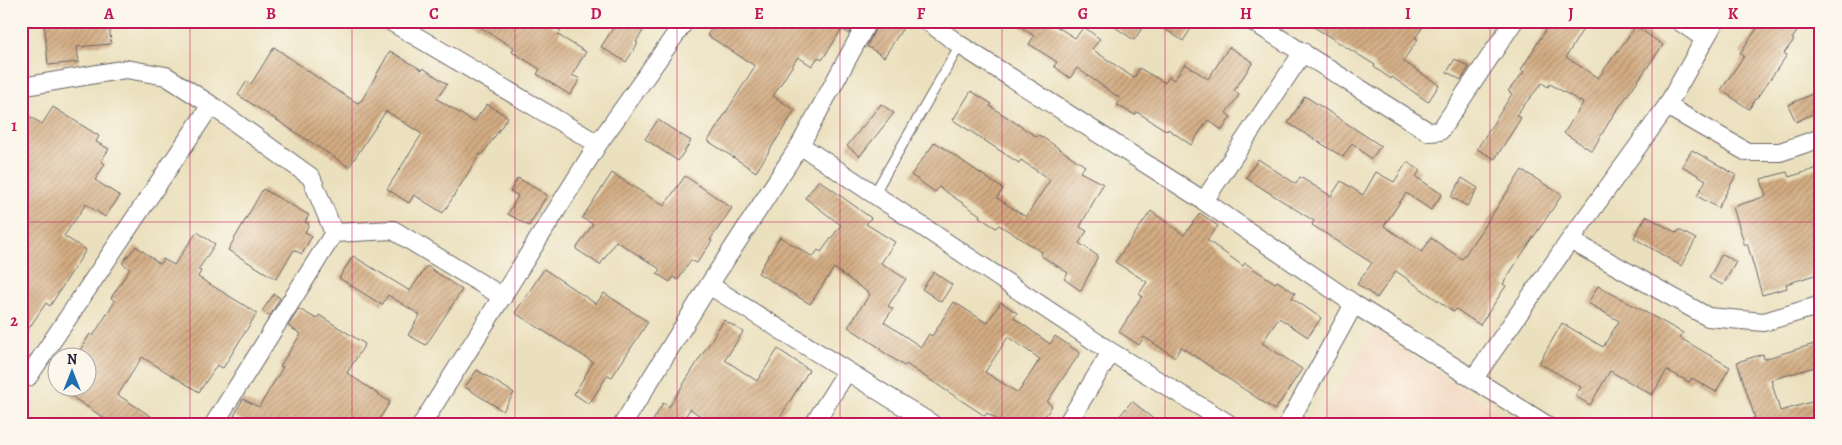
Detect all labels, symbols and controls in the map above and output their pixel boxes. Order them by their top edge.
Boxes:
text: A [103,3,115,25]
text: B [266,3,276,25]
text: C [429,3,439,25]
text: D [590,3,602,25]
text: E [754,3,764,25]
text: F [917,3,926,25]
text: G [1078,3,1088,25]
text: H [1240,3,1252,25]
text: I [1405,3,1411,25]
text: J [1568,3,1574,25]
text: K [1728,3,1739,25]
text: 1 [11,115,17,137]
text: 2 [10,310,18,332]
north arrow [48,348,98,398]
text: N [67,350,77,369]

